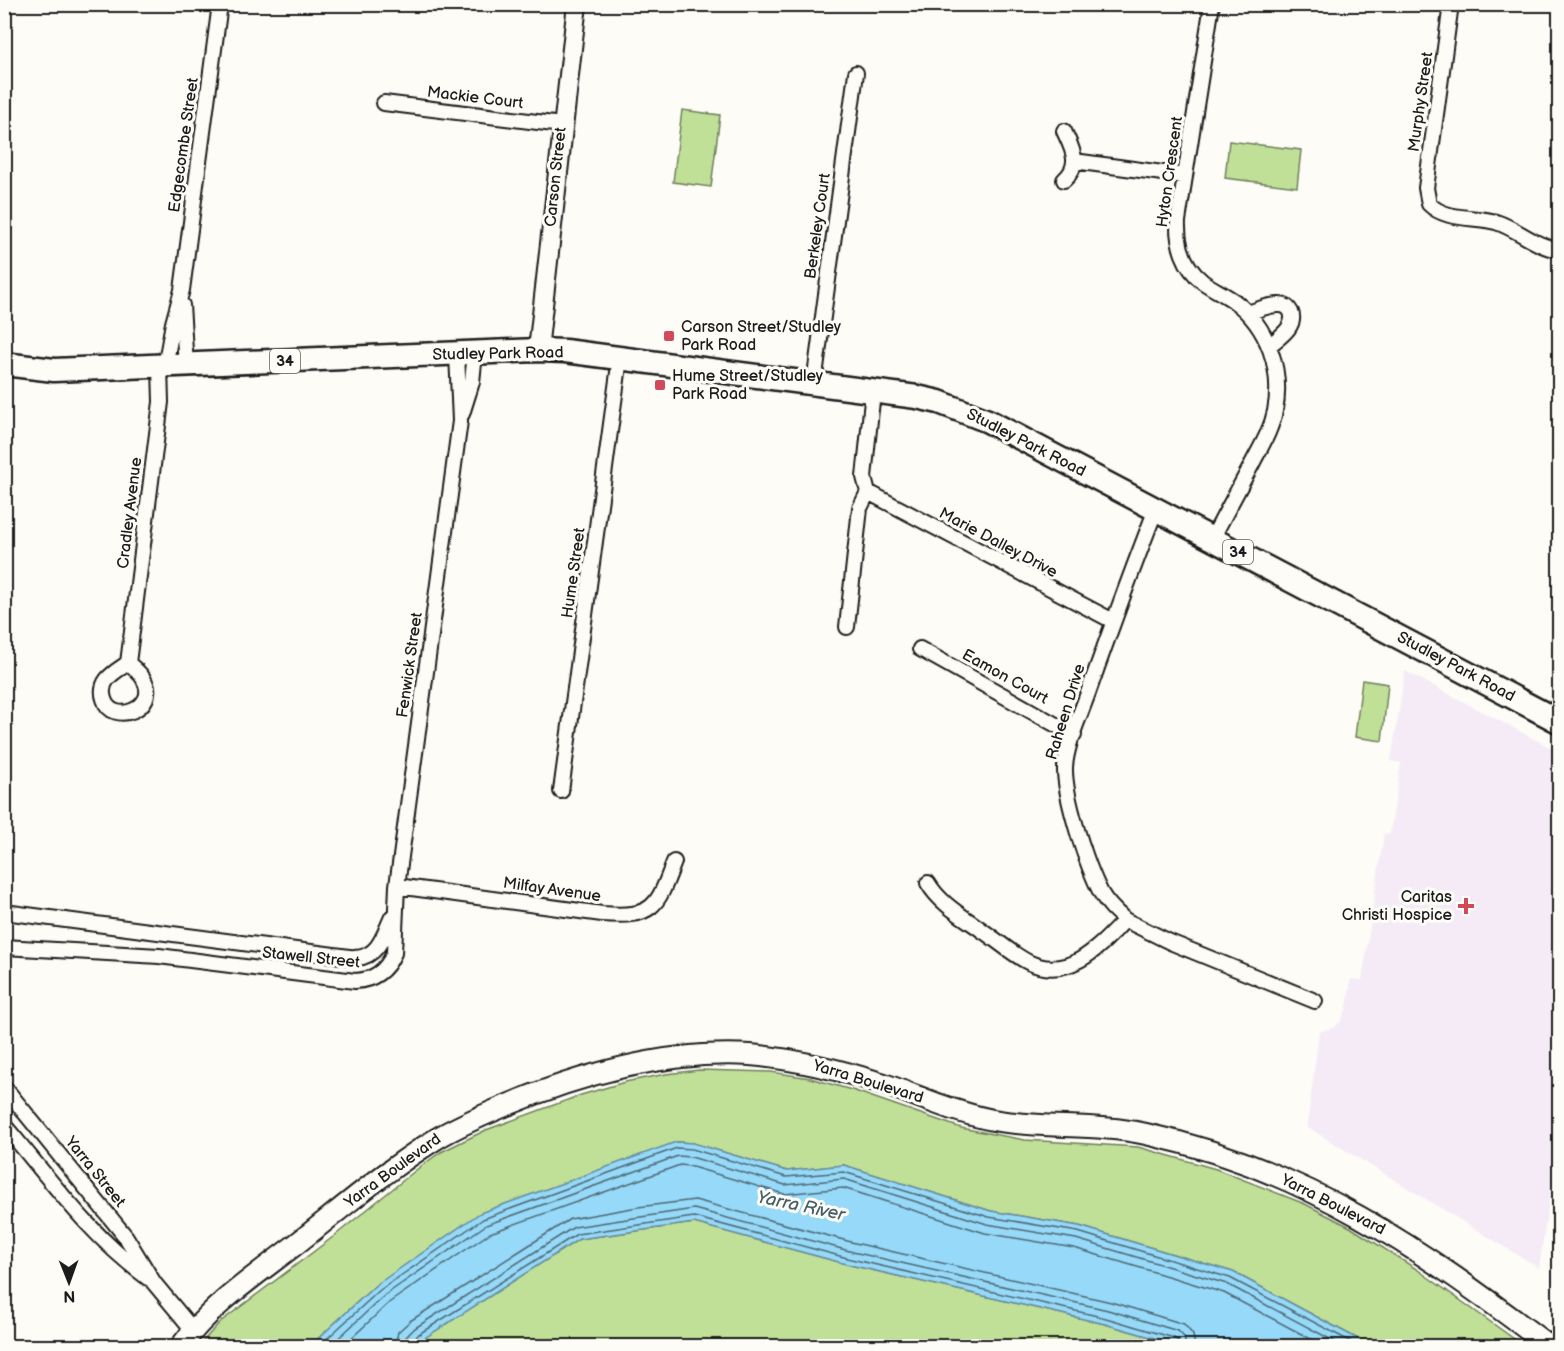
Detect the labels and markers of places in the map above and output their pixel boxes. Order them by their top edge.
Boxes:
place label: Carson Street/Studley Park Road [681,318,842,355]
marker: Carson Street/Studley Park Road [662,329,676,343]
place label: Hume Street/Studley Park Road [672,367,824,404]
marker: Hume Street/Studley Park Road [653,378,667,392]
place label: Caritas Christi Hospice [1342,888,1453,925]
marker: Caritas Christi Hospice [1457,897,1475,915]

